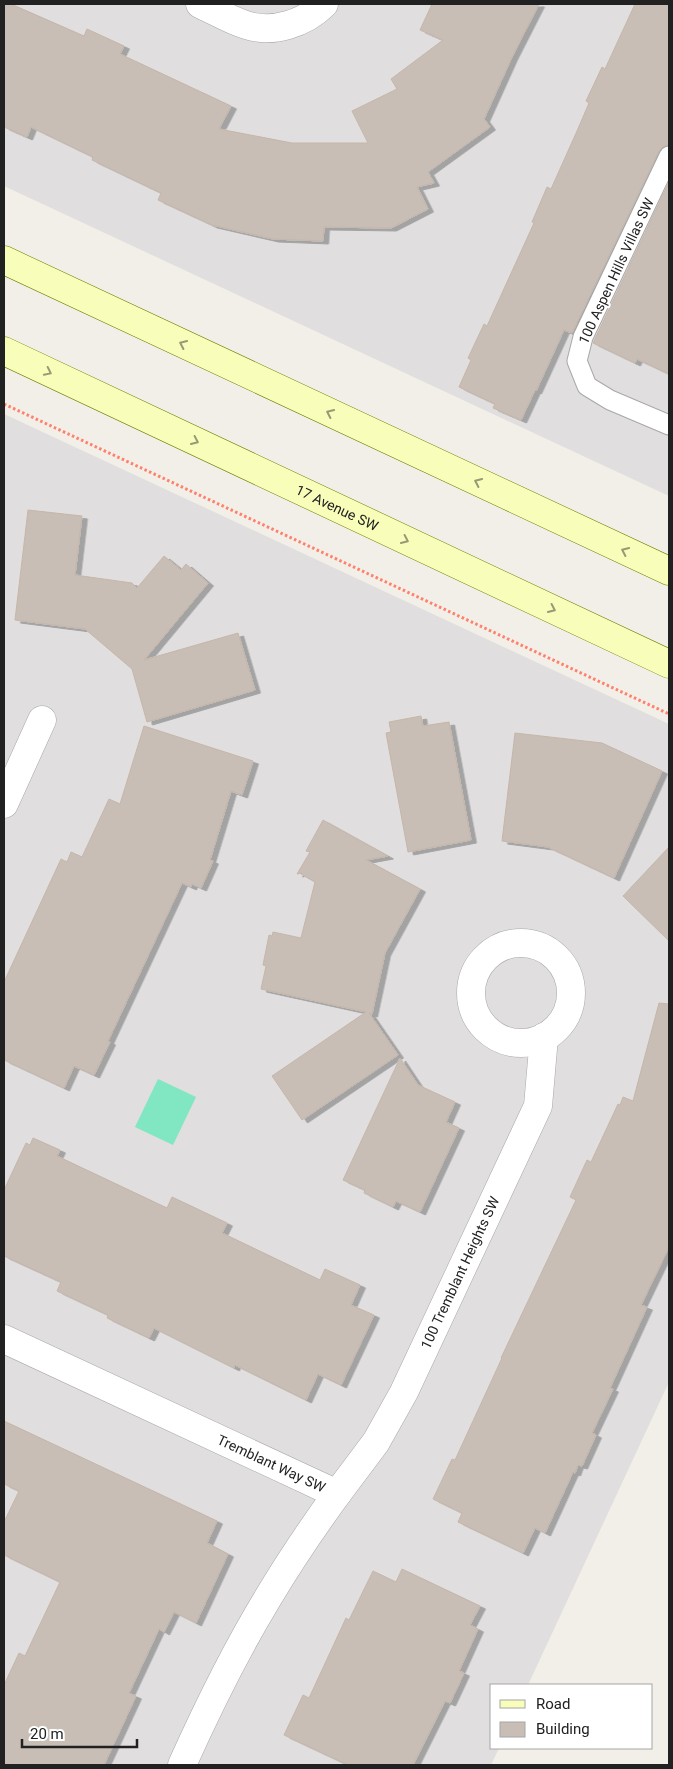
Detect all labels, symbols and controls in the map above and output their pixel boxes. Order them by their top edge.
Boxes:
street label: 100 Aspen Hills Villas SW [575,195,657,346]
one-way arrow [180,340,189,350]
one-way arrow [43,366,52,376]
one-way arrow [327,410,336,420]
one-way arrow [190,435,199,445]
one-way arrow [474,478,483,488]
street label: 17 Avenue SW [293,481,381,534]
one-way arrow [400,534,409,544]
one-way arrow [621,546,630,557]
one-way arrow [547,603,556,613]
street label: 100 Tremblant Heights SW [417,1194,503,1351]
street label: Tremblant Way SW [215,1431,329,1496]
legend [490,1684,653,1749]
text: Road [536,1695,570,1713]
scale bar [22,1716,138,1748]
text: Building [536,1720,590,1738]
text: 20 m [30,1725,64,1743]

